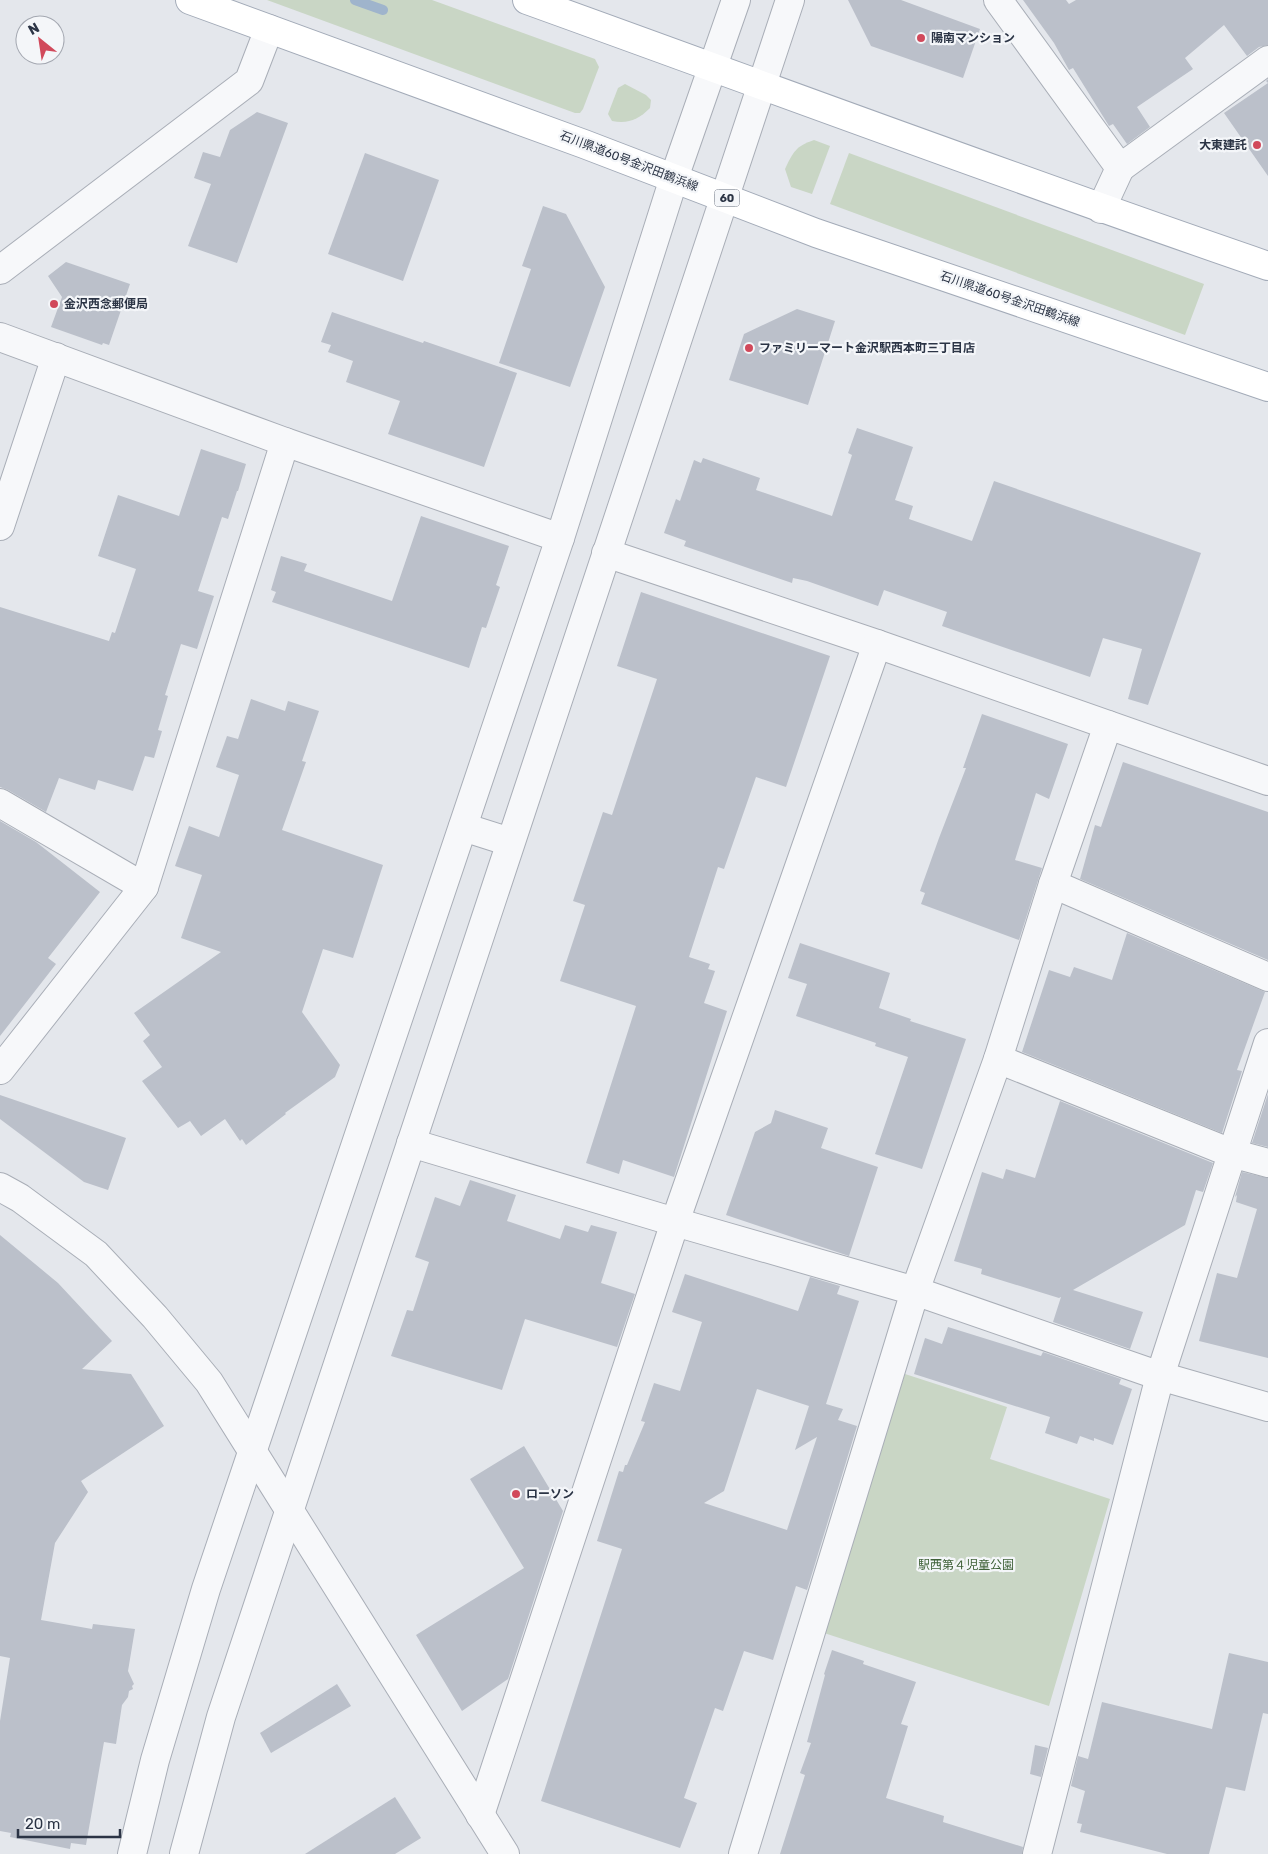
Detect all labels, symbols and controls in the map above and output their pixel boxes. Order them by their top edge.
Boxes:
north arrow [15,15,65,65]
text: N [25,19,42,39]
place label: 陽南マンション [931,31,1015,45]
marker: 陽南マンション [915,32,927,44]
street label: 石川県道60号金沢田鶴浜線 [558,128,700,194]
place label: 大東建託 [1199,138,1247,152]
marker: 大東建託 [1251,139,1263,151]
road number: 60 [714,190,740,207]
street label: 石川県道60号金沢田鶴浜線 [938,268,1082,330]
place label: 金沢西念郵便局 [64,297,148,311]
marker: 金沢西念郵便局 [48,298,60,310]
place label: ファミリーマート金沢駅西本町三丁目店 [759,341,975,355]
marker: ファミリーマート金沢駅西本町三丁目店 [743,342,755,354]
place label: ローソン [526,1487,574,1501]
marker: ローソン [510,1488,522,1500]
park label: 駅西第４児童公園 [918,1558,1014,1572]
scale bar [18,1806,120,1838]
text: 20 m [25,1815,60,1833]

